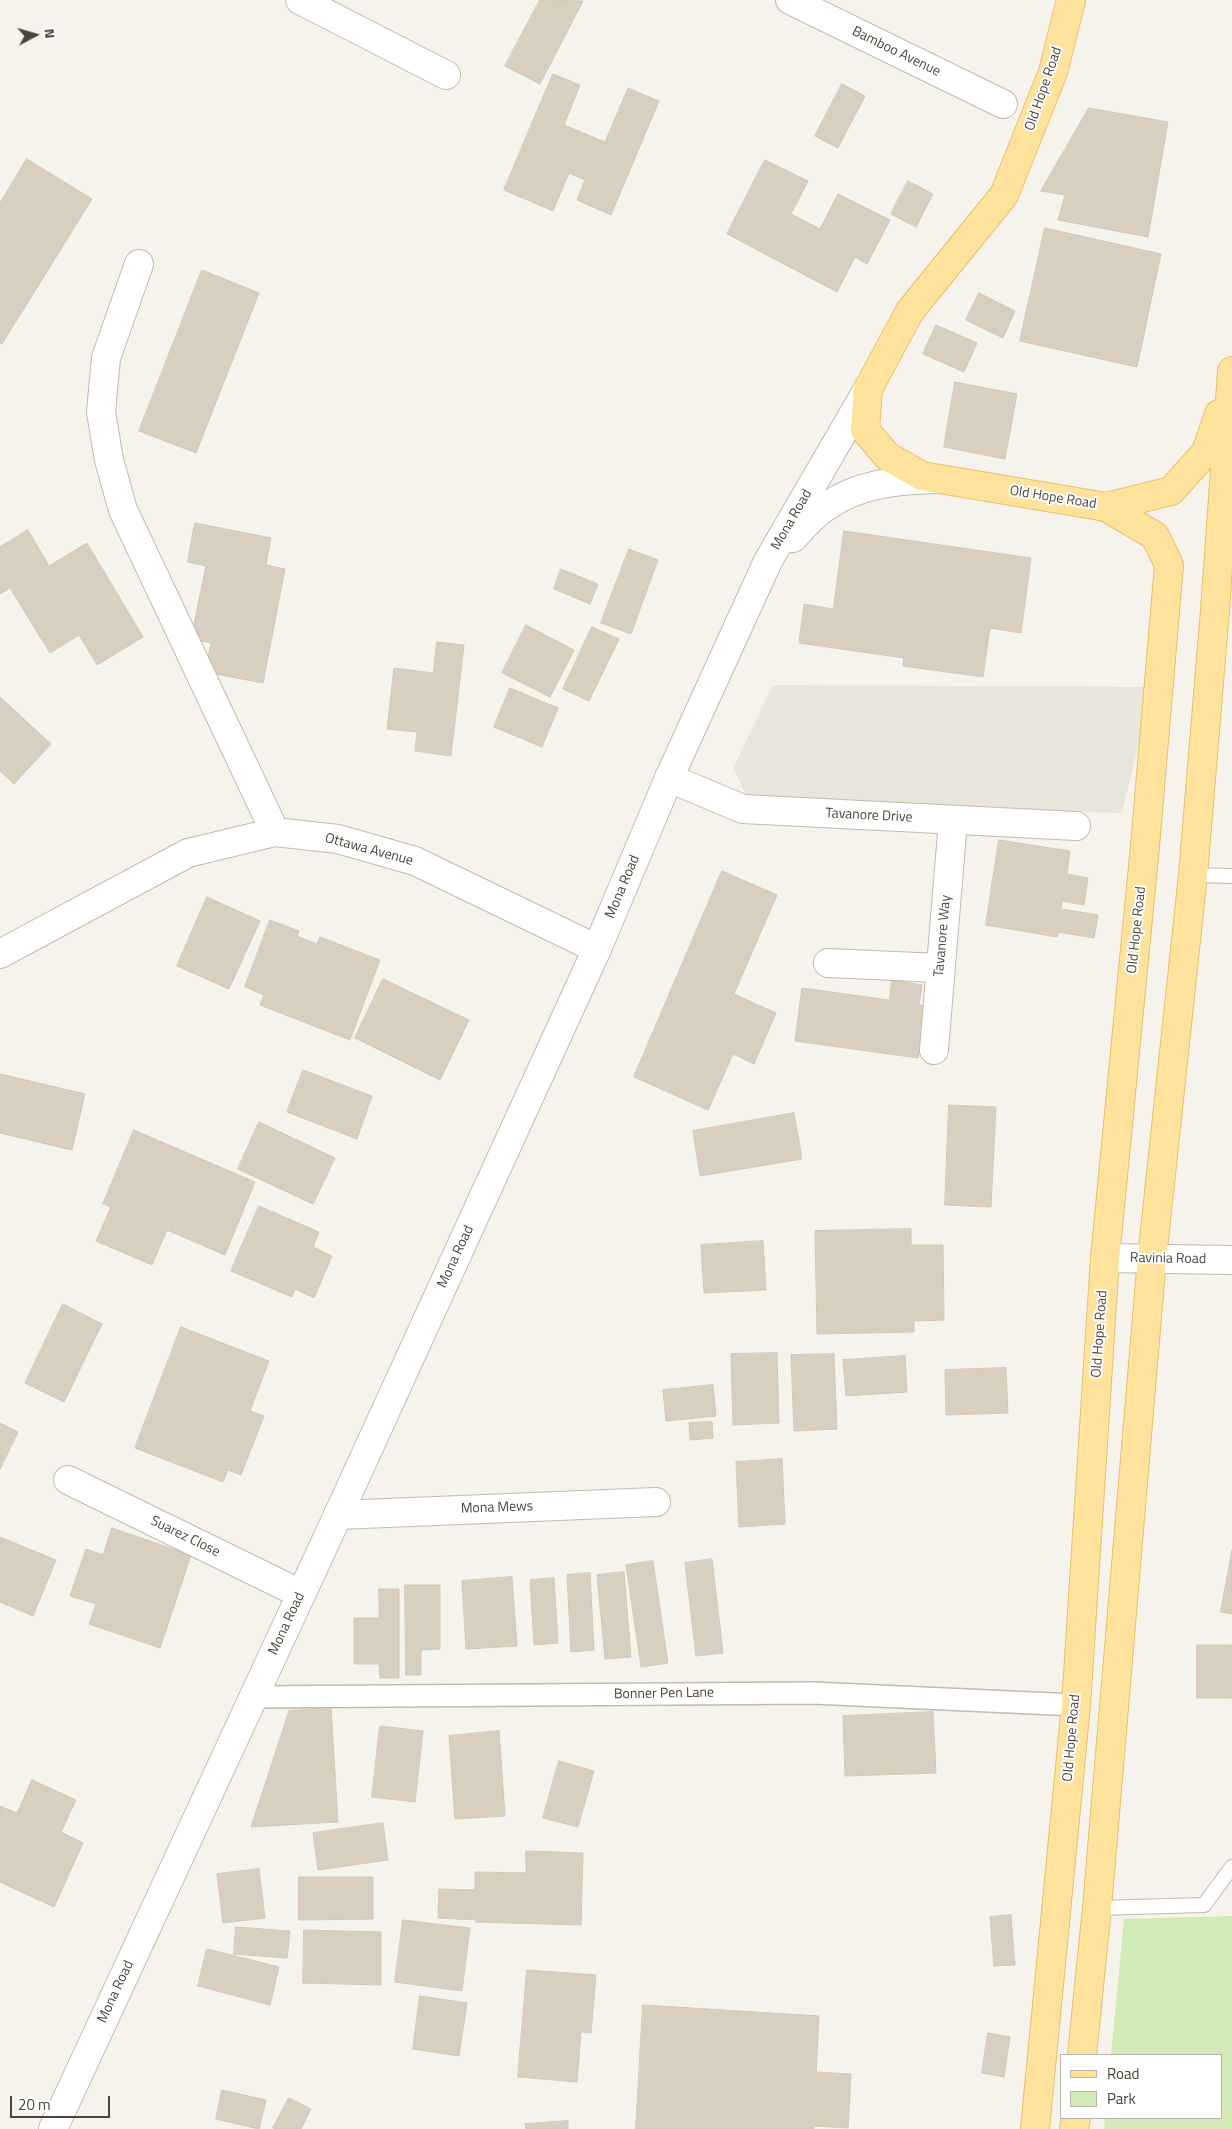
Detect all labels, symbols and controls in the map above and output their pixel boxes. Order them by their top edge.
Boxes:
north arrow [10,10,60,60]
street label: Bamboo Avenue [849,23,943,81]
text: N [39,27,61,39]
street label: Old Hope Road [1022,45,1066,133]
street label: Old Hope Road [1008,483,1098,513]
street label: Mona Road [768,487,816,553]
street label: Tavanore Drive [825,805,913,827]
street label: Ottawa Avenue [323,830,415,870]
street label: Mona Road [602,853,644,921]
street label: Old Hope Road [1124,886,1150,974]
street label: Tavanore Way [931,894,955,978]
street label: Mona Road [434,1223,478,1291]
street label: Ravinia Road [1130,1250,1206,1268]
street label: Old Hope Road [1089,1290,1111,1378]
street label: Mona Mews [460,1498,534,1518]
street label: Suarez Close [148,1513,222,1561]
street label: Mona Road [265,1590,309,1658]
street label: Bonner Pen Lane [614,1685,714,1703]
street label: Old Hope Road [1060,1694,1084,1782]
street label: Mona Road [94,1958,138,2026]
legend [1060,2054,1222,2119]
text: Road [1107,2062,1139,2085]
scale bar [12,2086,112,2118]
text: Park [1107,2087,1136,2110]
text: 20 m [18,2093,51,2116]

